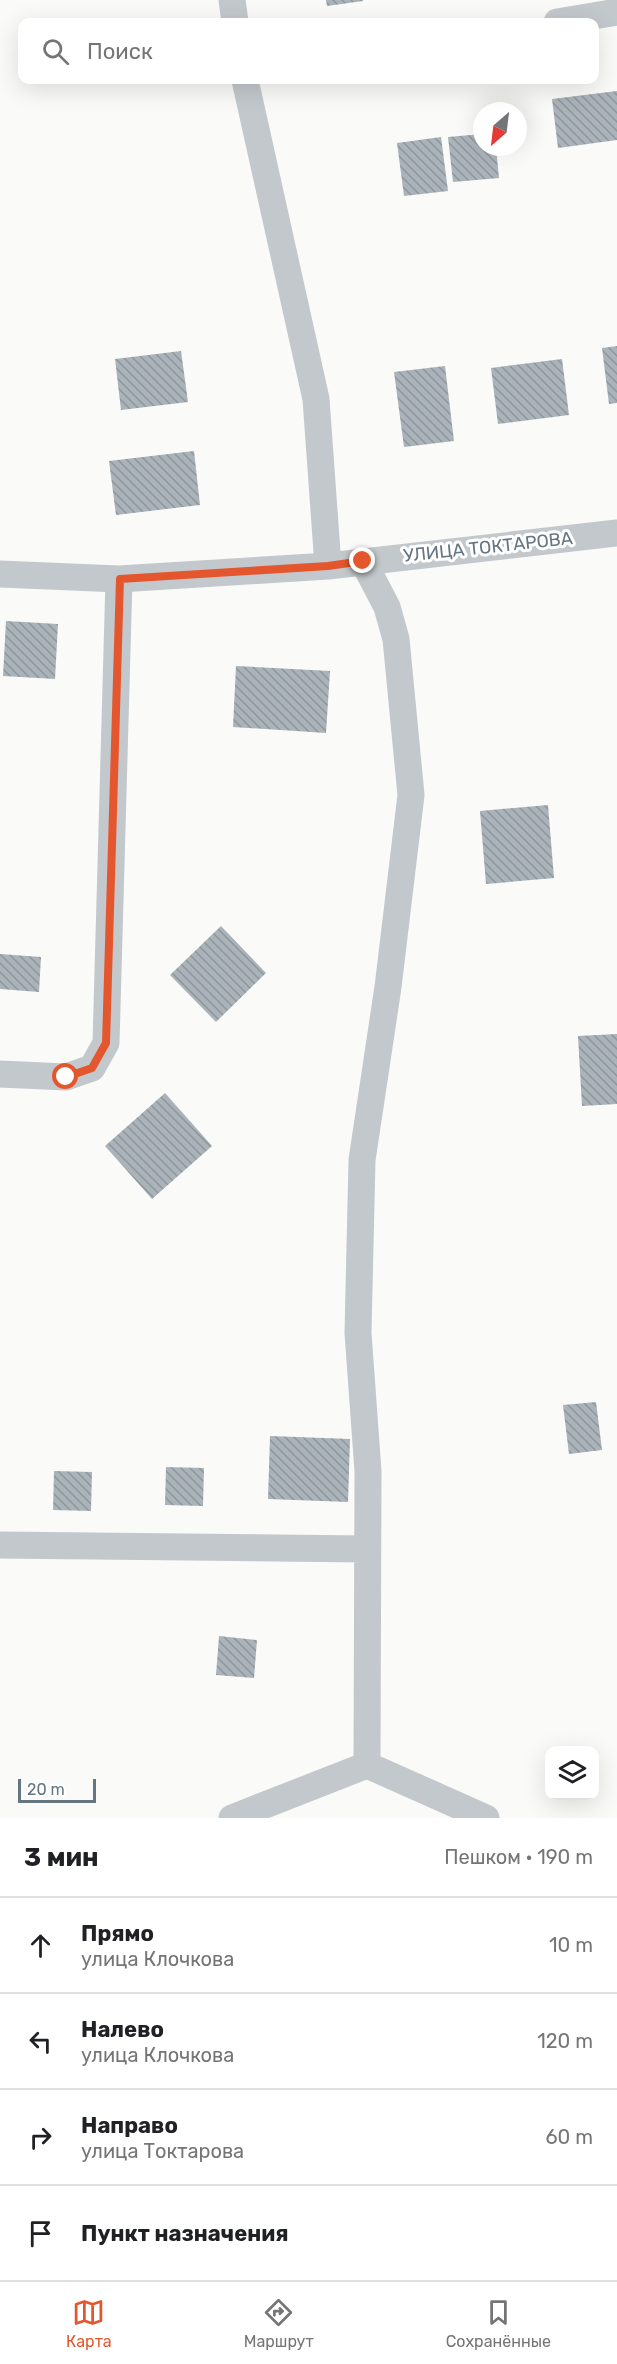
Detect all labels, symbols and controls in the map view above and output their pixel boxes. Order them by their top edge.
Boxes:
search box [18,18,599,84]
icon: search [39,35,72,68]
text: Поиск [87,38,153,65]
north arrow [473,102,527,156]
street label: УЛИЦА ТОКТАРОВА [402,527,574,567]
route end [349,547,375,573]
route start [52,1063,78,1089]
map controls [545,1746,599,1800]
button: layers [545,1746,599,1800]
scale bar [18,1776,96,1804]
text: 20 m [27,1780,65,1799]
text: 3 мин [24,1842,99,1873]
text: Пешком · 190 m [444,1845,593,1869]
text: Прямо [81,1920,154,1947]
icon: ahead [24,1929,57,1962]
text: 10 m [549,1933,593,1957]
text: улица Клочкова [81,1947,234,1971]
text: Налево [81,2016,164,2043]
icon: left [24,2025,57,2058]
text: 120 m [537,2029,593,2053]
text: улица Клочкова [81,2043,234,2067]
text: Направо [81,2112,178,2139]
icon: right [24,2121,57,2154]
text: 60 m [546,2125,593,2149]
text: улица Токтарова [81,2139,244,2163]
icon: arrive [24,2217,57,2250]
text: Пункт назначения [81,2220,289,2247]
tab: Карта [66,2296,112,2351]
tab: Маршрут [244,2296,314,2351]
tab: Сохранённые [446,2296,551,2351]

